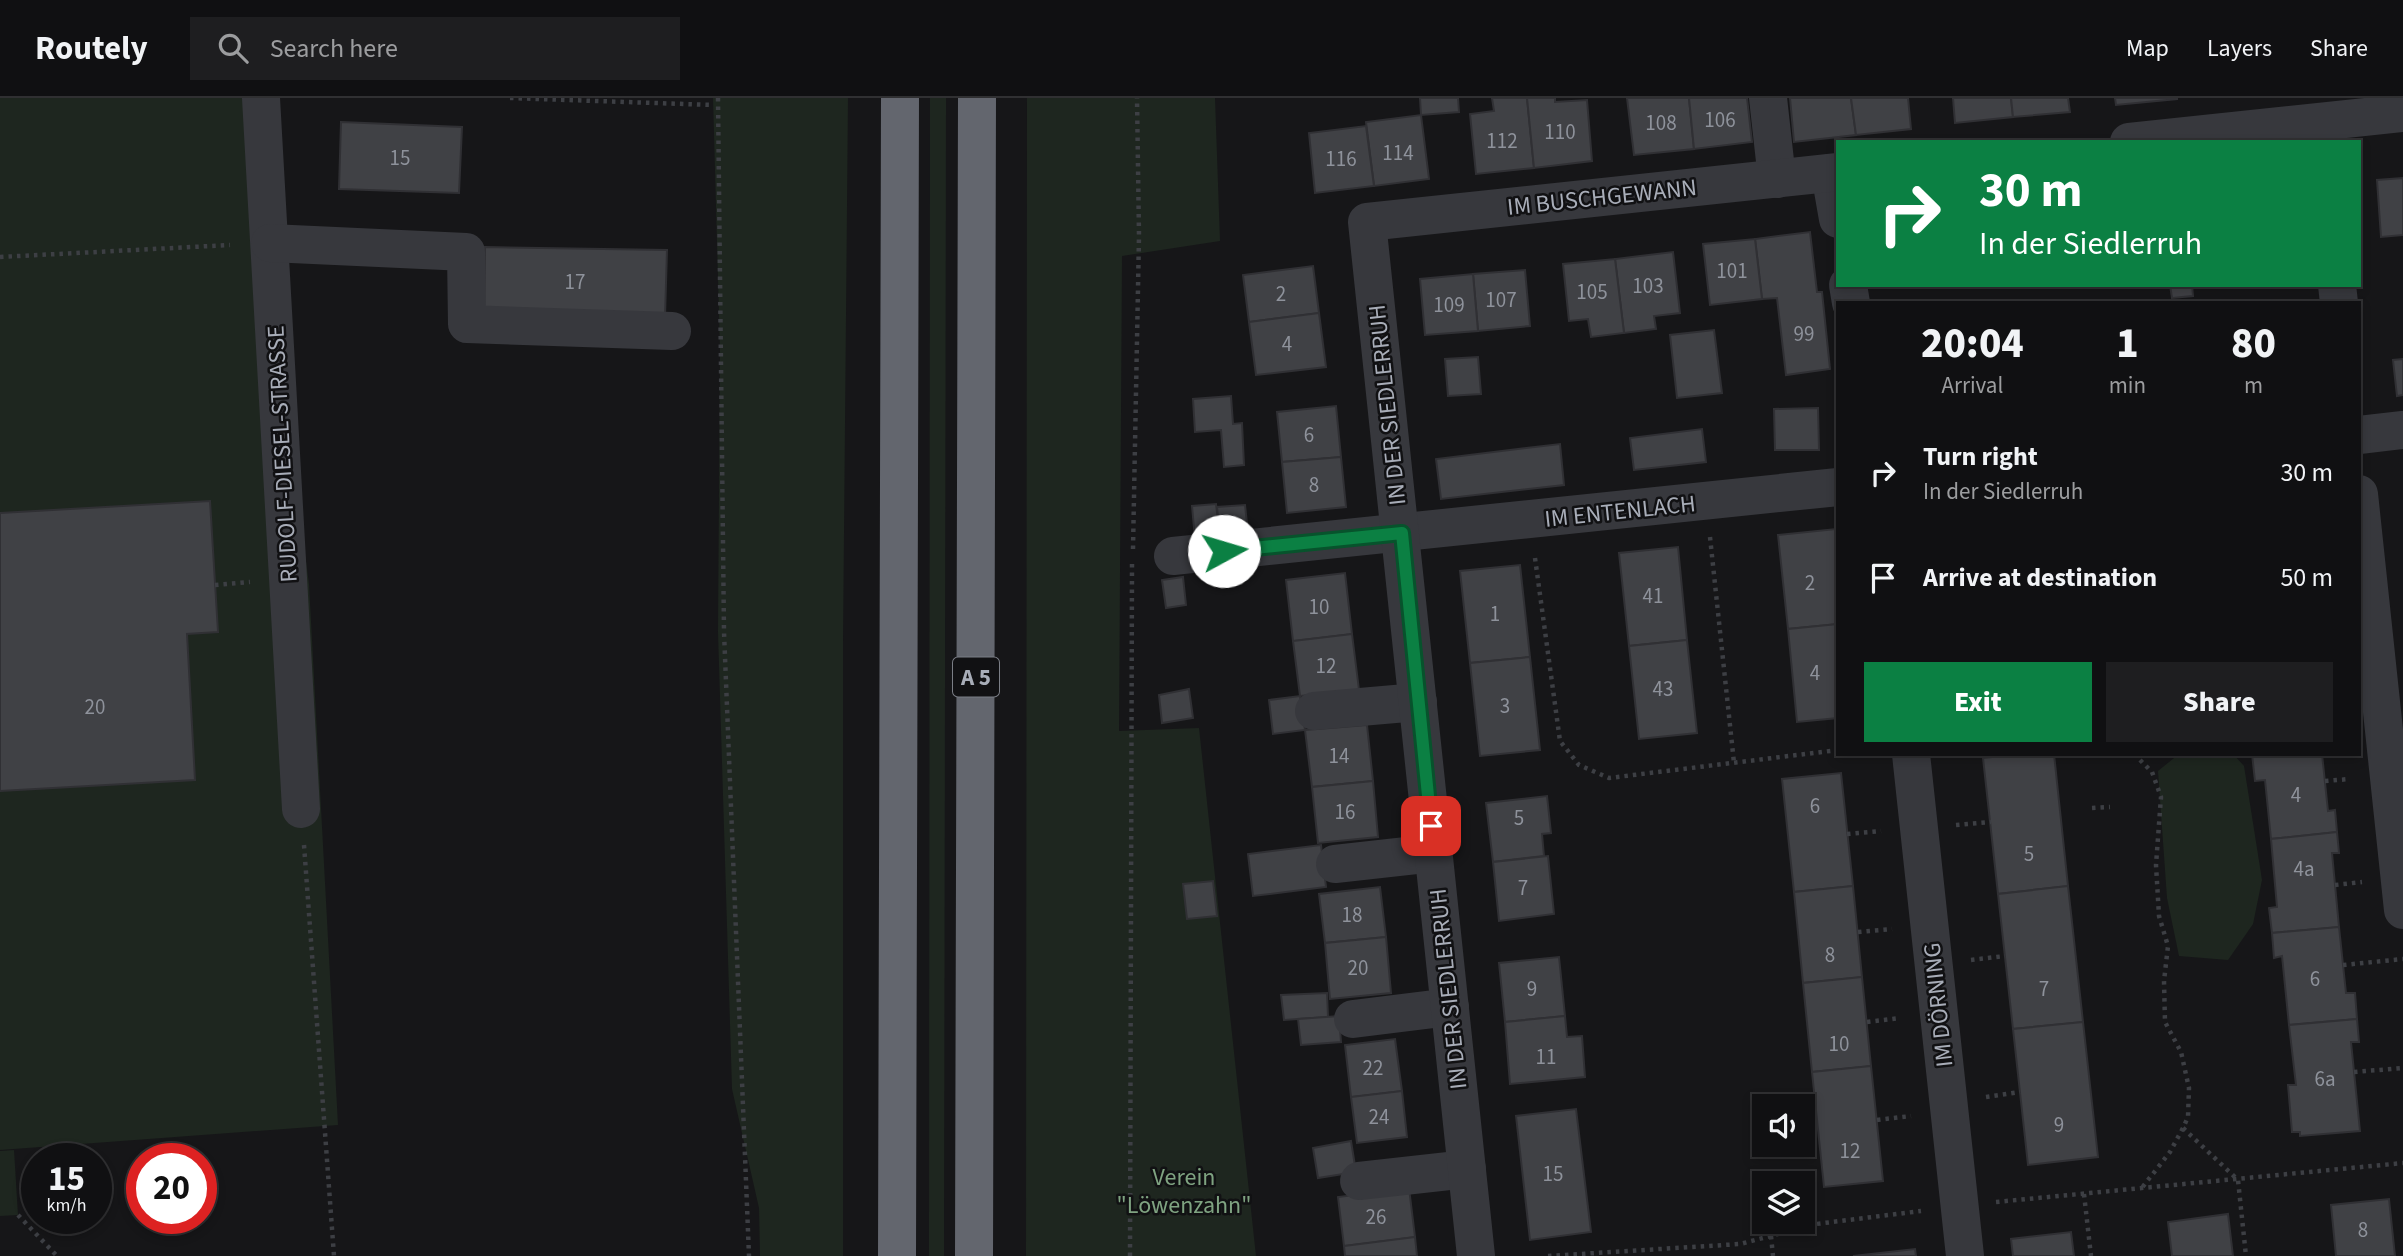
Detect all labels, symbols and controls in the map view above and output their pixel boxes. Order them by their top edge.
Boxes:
search box [190,17,680,80]
text: Routely [35,25,148,72]
icon: search [214,29,252,67]
text: Search here [270,30,398,67]
text: Map [2126,31,2169,66]
text: Layers [2207,31,2272,66]
text: Share [2310,31,2368,66]
house number: 106 [1704,105,1736,135]
house number: 108 [1645,108,1677,138]
house number: 110 [1544,117,1576,147]
house number: 112 [1486,126,1518,156]
house number: 114 [1382,138,1414,168]
house number: 15 [390,143,410,173]
house number: 116 [1325,144,1357,174]
text: 30 m [1979,156,2083,226]
icon: right [1864,168,1955,259]
street label: IM BUSCHGEWANN [1505,170,1699,225]
text: In der Siedlerruh [1979,221,2202,267]
house number: 101 [1716,256,1748,286]
house number: 17 [565,267,585,297]
house number: 103 [1632,271,1664,301]
house number: 105 [1576,277,1608,307]
house number: 2 [1276,279,1286,309]
house number: 107 [1485,285,1517,315]
house number: 109 [1433,290,1465,320]
street label: IN DER SIEDLERRUH [1360,303,1415,507]
text: 20:04 [1921,314,2024,374]
text: 1 [2116,314,2139,374]
text: 80 [2231,314,2276,374]
house number: 99 [1794,319,1814,349]
street label: RUDOLF-DIESEL-STRASSE [258,325,307,583]
house number: 4 [1282,329,1292,359]
text: Arrival [1941,369,2003,402]
text: min [2109,369,2146,402]
text: m [2244,369,2263,402]
house number: 6 [1304,420,1314,450]
text: Turn right [1923,438,2038,475]
icon: right [1864,454,1902,492]
text: 30 m [2280,454,2333,491]
house number: 8 [1309,470,1319,500]
text: In der Siedlerruh [1923,475,2083,508]
street label: IM ENTENLACH [1543,486,1697,537]
position arrow [1187,514,1261,588]
icon: arrive [1864,559,1902,597]
text: Arrive at destination [1923,559,2157,596]
text: 50 m [2280,559,2333,596]
house number: 2 [1805,568,1815,598]
house number: 41 [1643,581,1663,611]
house number: 10 [1309,592,1329,622]
house number: 1 [1490,599,1500,629]
house number: 12 [1316,651,1336,681]
road number: A 5 [953,657,999,696]
house number: 4 [1810,658,1820,688]
button: Exit [1864,662,2092,742]
button: Share [2106,662,2333,742]
house number: 43 [1653,674,1673,704]
house number: 3 [1500,691,1510,721]
house number: 20 [85,692,105,722]
house number: 14 [1329,741,1349,771]
house number: 4 [2291,780,2301,810]
house number: 6 [1810,791,1820,821]
pin [1401,796,1461,856]
house number: 16 [1335,797,1355,827]
house number: 5 [1514,803,1524,833]
icon: arrive [1412,807,1450,845]
house number: 5 [2024,839,2034,869]
house number: 4a [2293,854,2315,884]
house number: 7 [1518,873,1528,903]
street label: IN DER SIEDLERRUH [1421,887,1476,1091]
house number: 18 [1342,900,1362,930]
house number: 8 [1825,940,1835,970]
street label: IM DÖRNING [1915,941,1962,1069]
house number: 20 [1348,953,1368,983]
house number: 6 [2310,964,2320,994]
house number: 9 [1527,974,1537,1004]
house number: 7 [2039,974,2049,1004]
house number: 10 [1829,1029,1849,1059]
house number: 11 [1536,1042,1556,1072]
house number: 22 [1363,1053,1383,1083]
house number: 6a [2314,1064,2336,1094]
map controls [1752,1094,1815,1234]
button: sound [1752,1094,1815,1157]
house number: 24 [1369,1102,1389,1132]
house number: 9 [2054,1110,2064,1140]
house number: 12 [1840,1136,1860,1166]
speed limit sign: 20 [126,1143,217,1234]
text: 15 [48,1154,85,1204]
house number: 15 [1543,1159,1563,1189]
park label: Verein "Löwenzahn" [1117,1160,1251,1223]
button: layers [1752,1171,1815,1234]
text: km/h [47,1193,86,1218]
house number: 26 [1366,1202,1386,1232]
house number: 8 [2358,1215,2368,1245]

